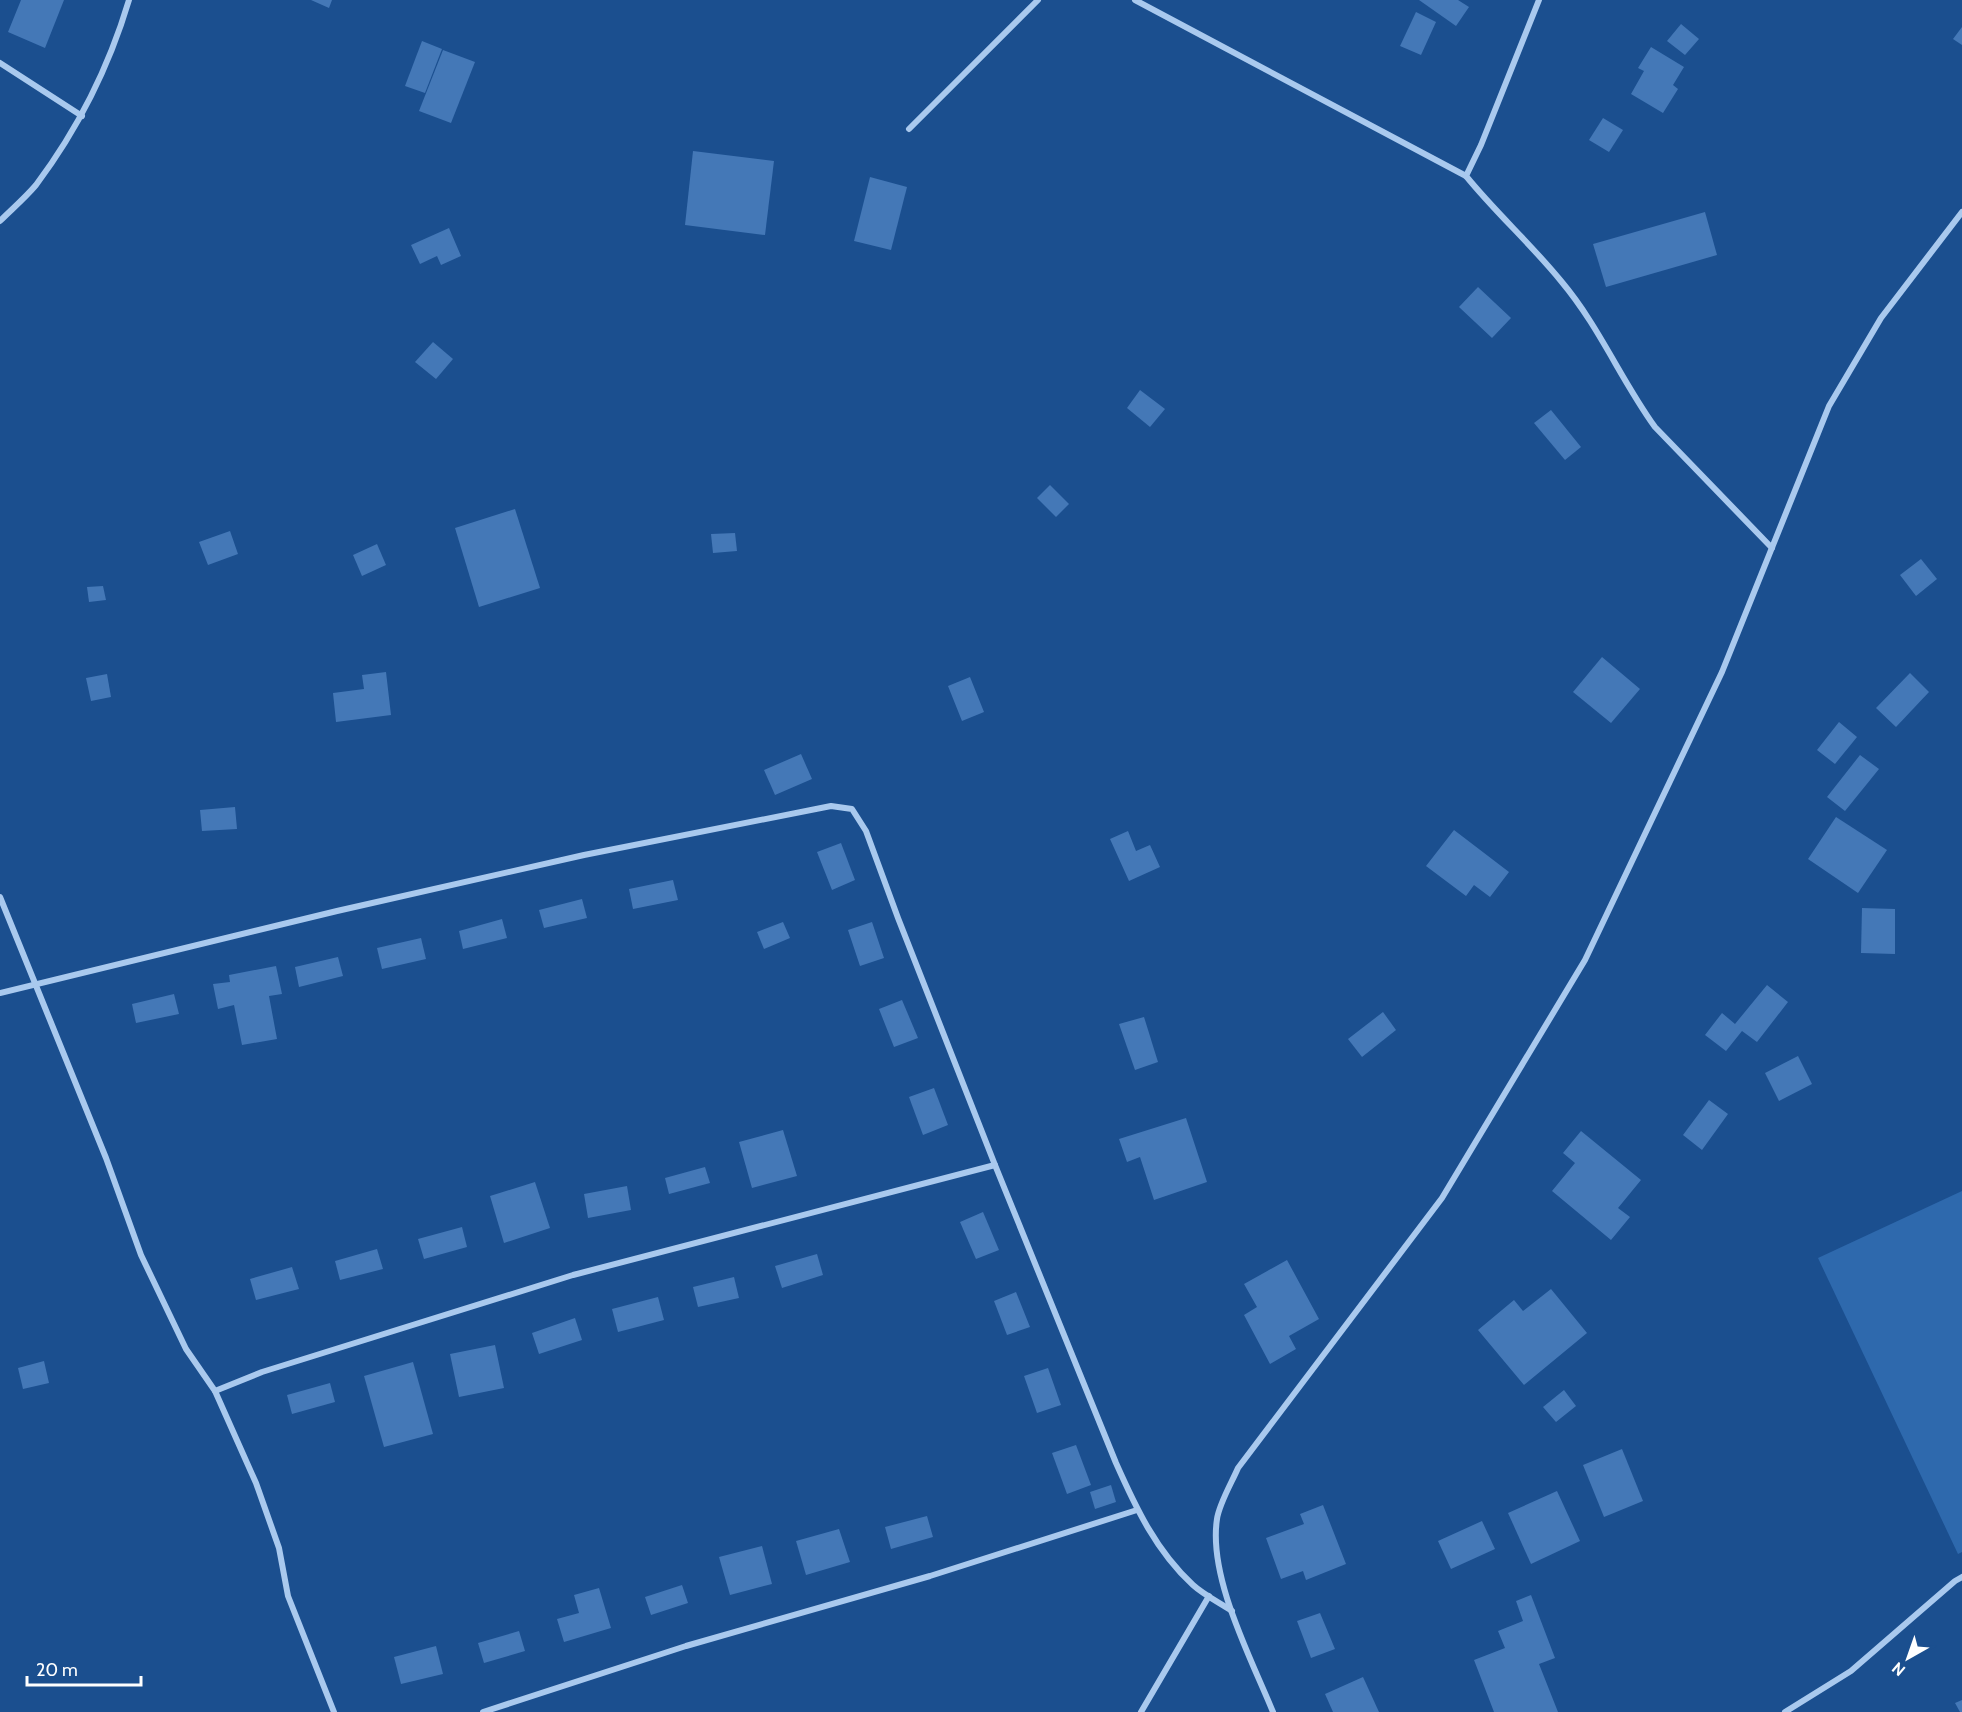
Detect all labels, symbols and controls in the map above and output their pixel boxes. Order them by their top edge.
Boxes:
north arrow [1878,1628,1938,1688]
scale bar [27,1649,141,1687]
text: N [1888,1658,1909,1680]
text: 20 m [36,1659,78,1681]

